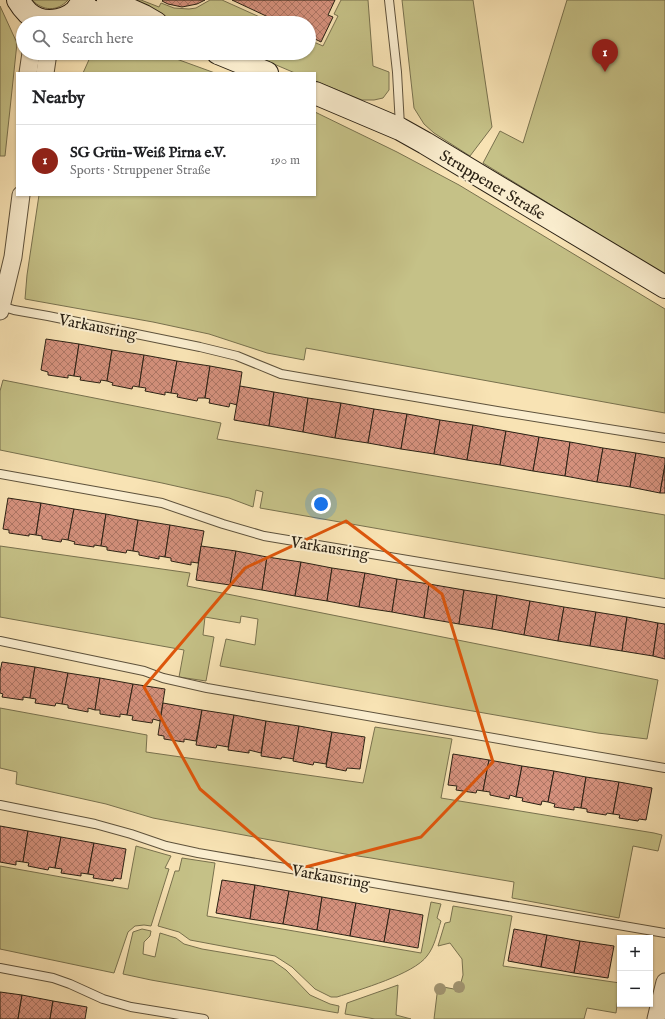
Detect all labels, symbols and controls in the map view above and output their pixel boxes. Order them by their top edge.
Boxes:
search box [16,16,316,60]
icon: search [30,27,52,49]
text: Search here [62,29,133,48]
pin: 1 [592,39,618,72]
text: Nearby [32,88,85,109]
text: SG Grün-Weiß Pirna e.V. [70,143,226,162]
street label: Struppener Straße [435,146,548,225]
text: 1 [43,152,47,169]
text: 190 m [270,152,300,169]
text: Sports · Struppener Straße [70,162,210,179]
street label: Varkausring [56,310,139,345]
your location [311,494,331,514]
street label: Varkausring [288,533,371,565]
street label: Varkausring [289,861,372,895]
map controls [617,935,653,1007]
button: + [617,935,653,971]
button: − [617,971,653,1007]

